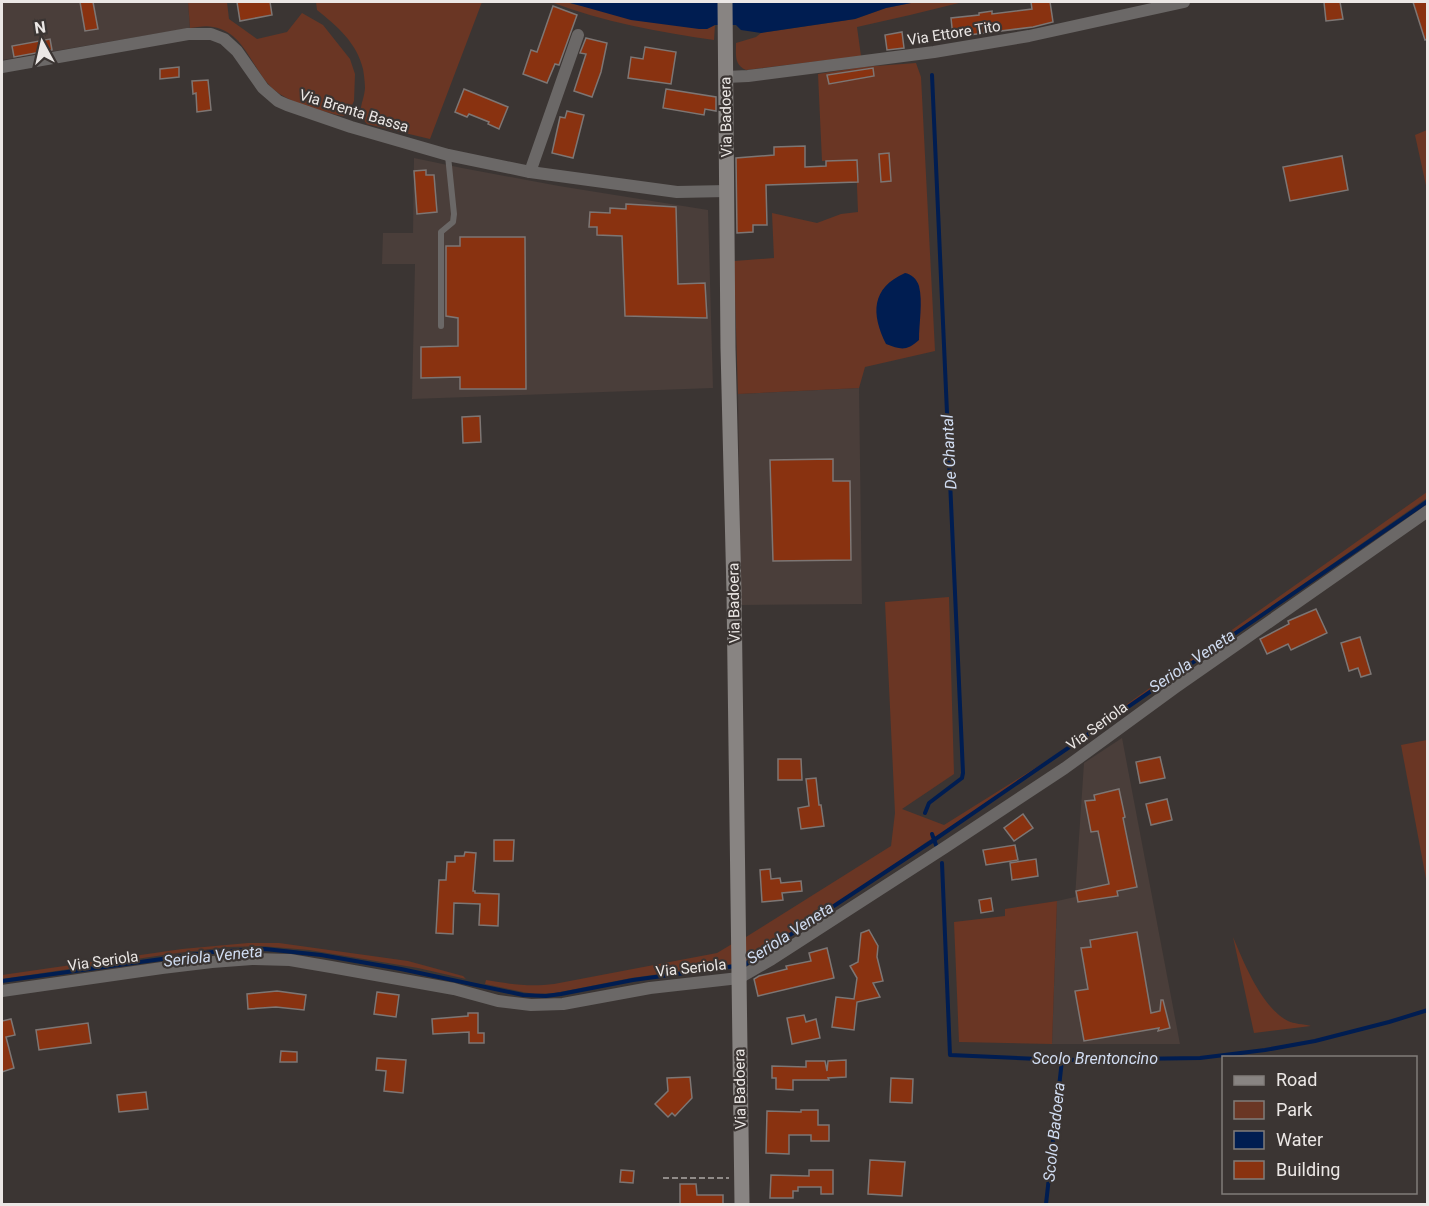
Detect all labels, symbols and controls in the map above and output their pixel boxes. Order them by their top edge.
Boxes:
north arrow [12,12,72,72]
text: N [33,17,47,38]
street label: Via Ettore Tito [906,17,1002,49]
street label: Via Badoera [716,77,736,157]
street label: Via Brenta Bassa [297,86,411,136]
water label: De Chantal [938,414,960,490]
street label: Via Badoera [724,563,744,643]
water label: Seriola Veneta [1145,625,1239,697]
street label: Via Seriola [1063,698,1131,754]
water label: Seriola Veneta [743,898,837,968]
water label: Seriola Veneta [162,941,264,971]
street label: Via Seriola [67,947,139,975]
street label: Via Seriola [655,955,727,981]
street label: Via Badoera [730,1049,750,1129]
water label: Scolo Brentoncino [1032,1049,1158,1068]
legend [1222,1056,1417,1194]
text: Road [1276,1069,1317,1090]
water label: Scolo Badoera [1039,1081,1069,1183]
text: Park [1276,1099,1313,1120]
text: Water [1276,1129,1323,1150]
text: Building [1276,1159,1340,1180]

